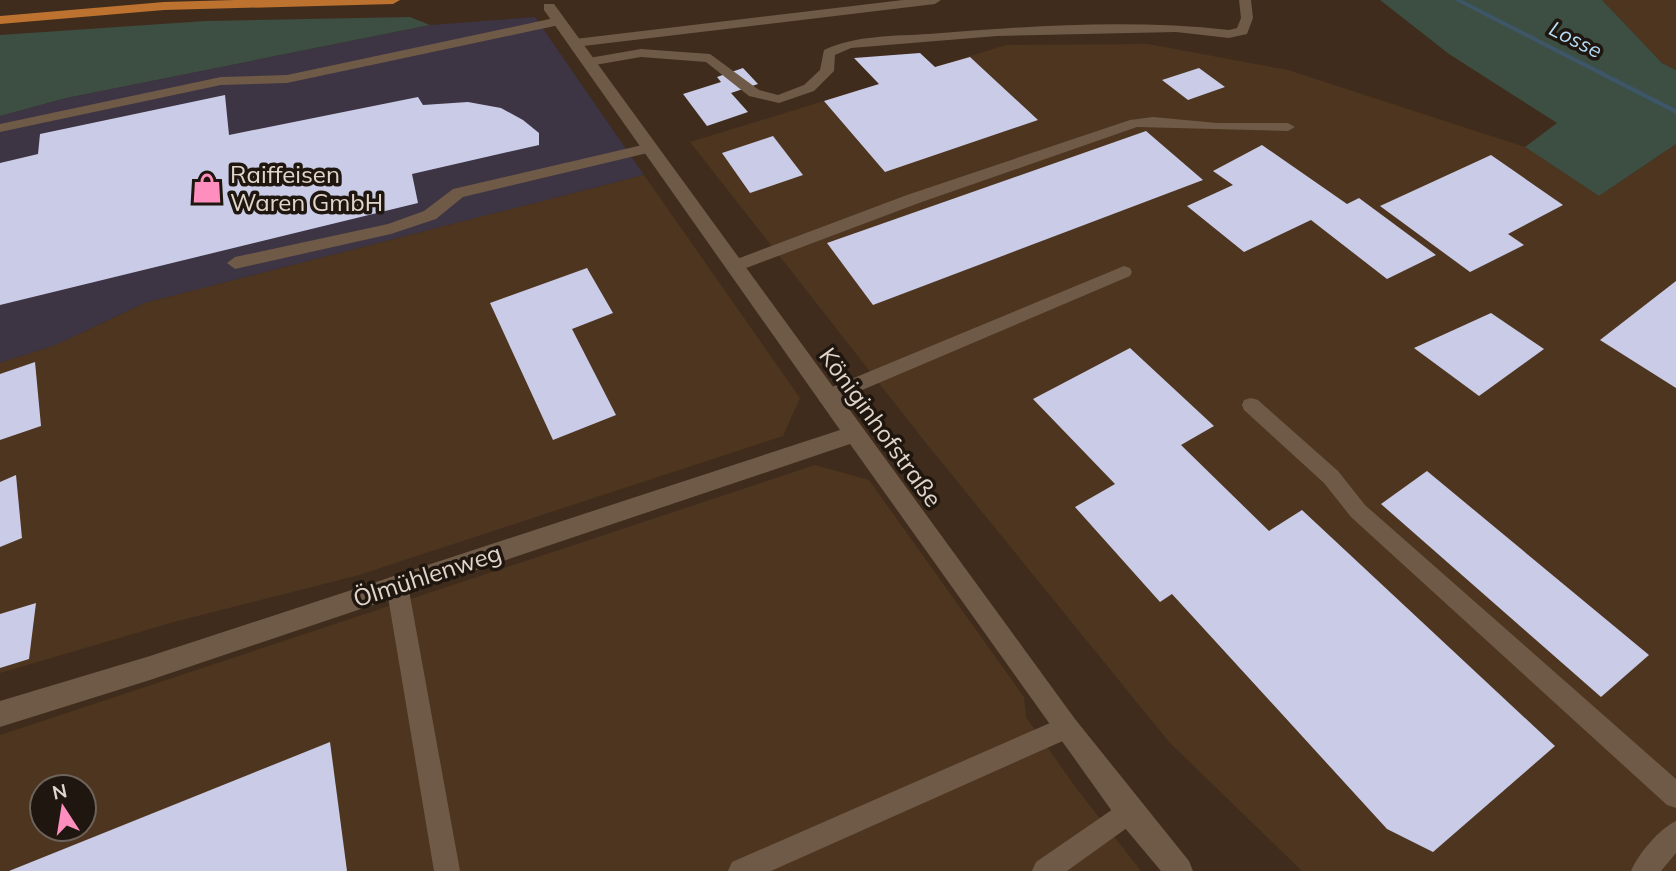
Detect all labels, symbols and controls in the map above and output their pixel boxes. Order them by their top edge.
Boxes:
water label: Losse [1545,15,1607,63]
place label: Raiffeisen Waren GmbH [230,159,383,217]
shop icon: Raiffeisen Waren GmbH [190,171,224,205]
street label: Königinhofstraße [813,341,949,513]
street label: Ölmühlenweg [349,537,505,613]
north arrow [28,773,98,843]
text: N [50,778,69,805]

